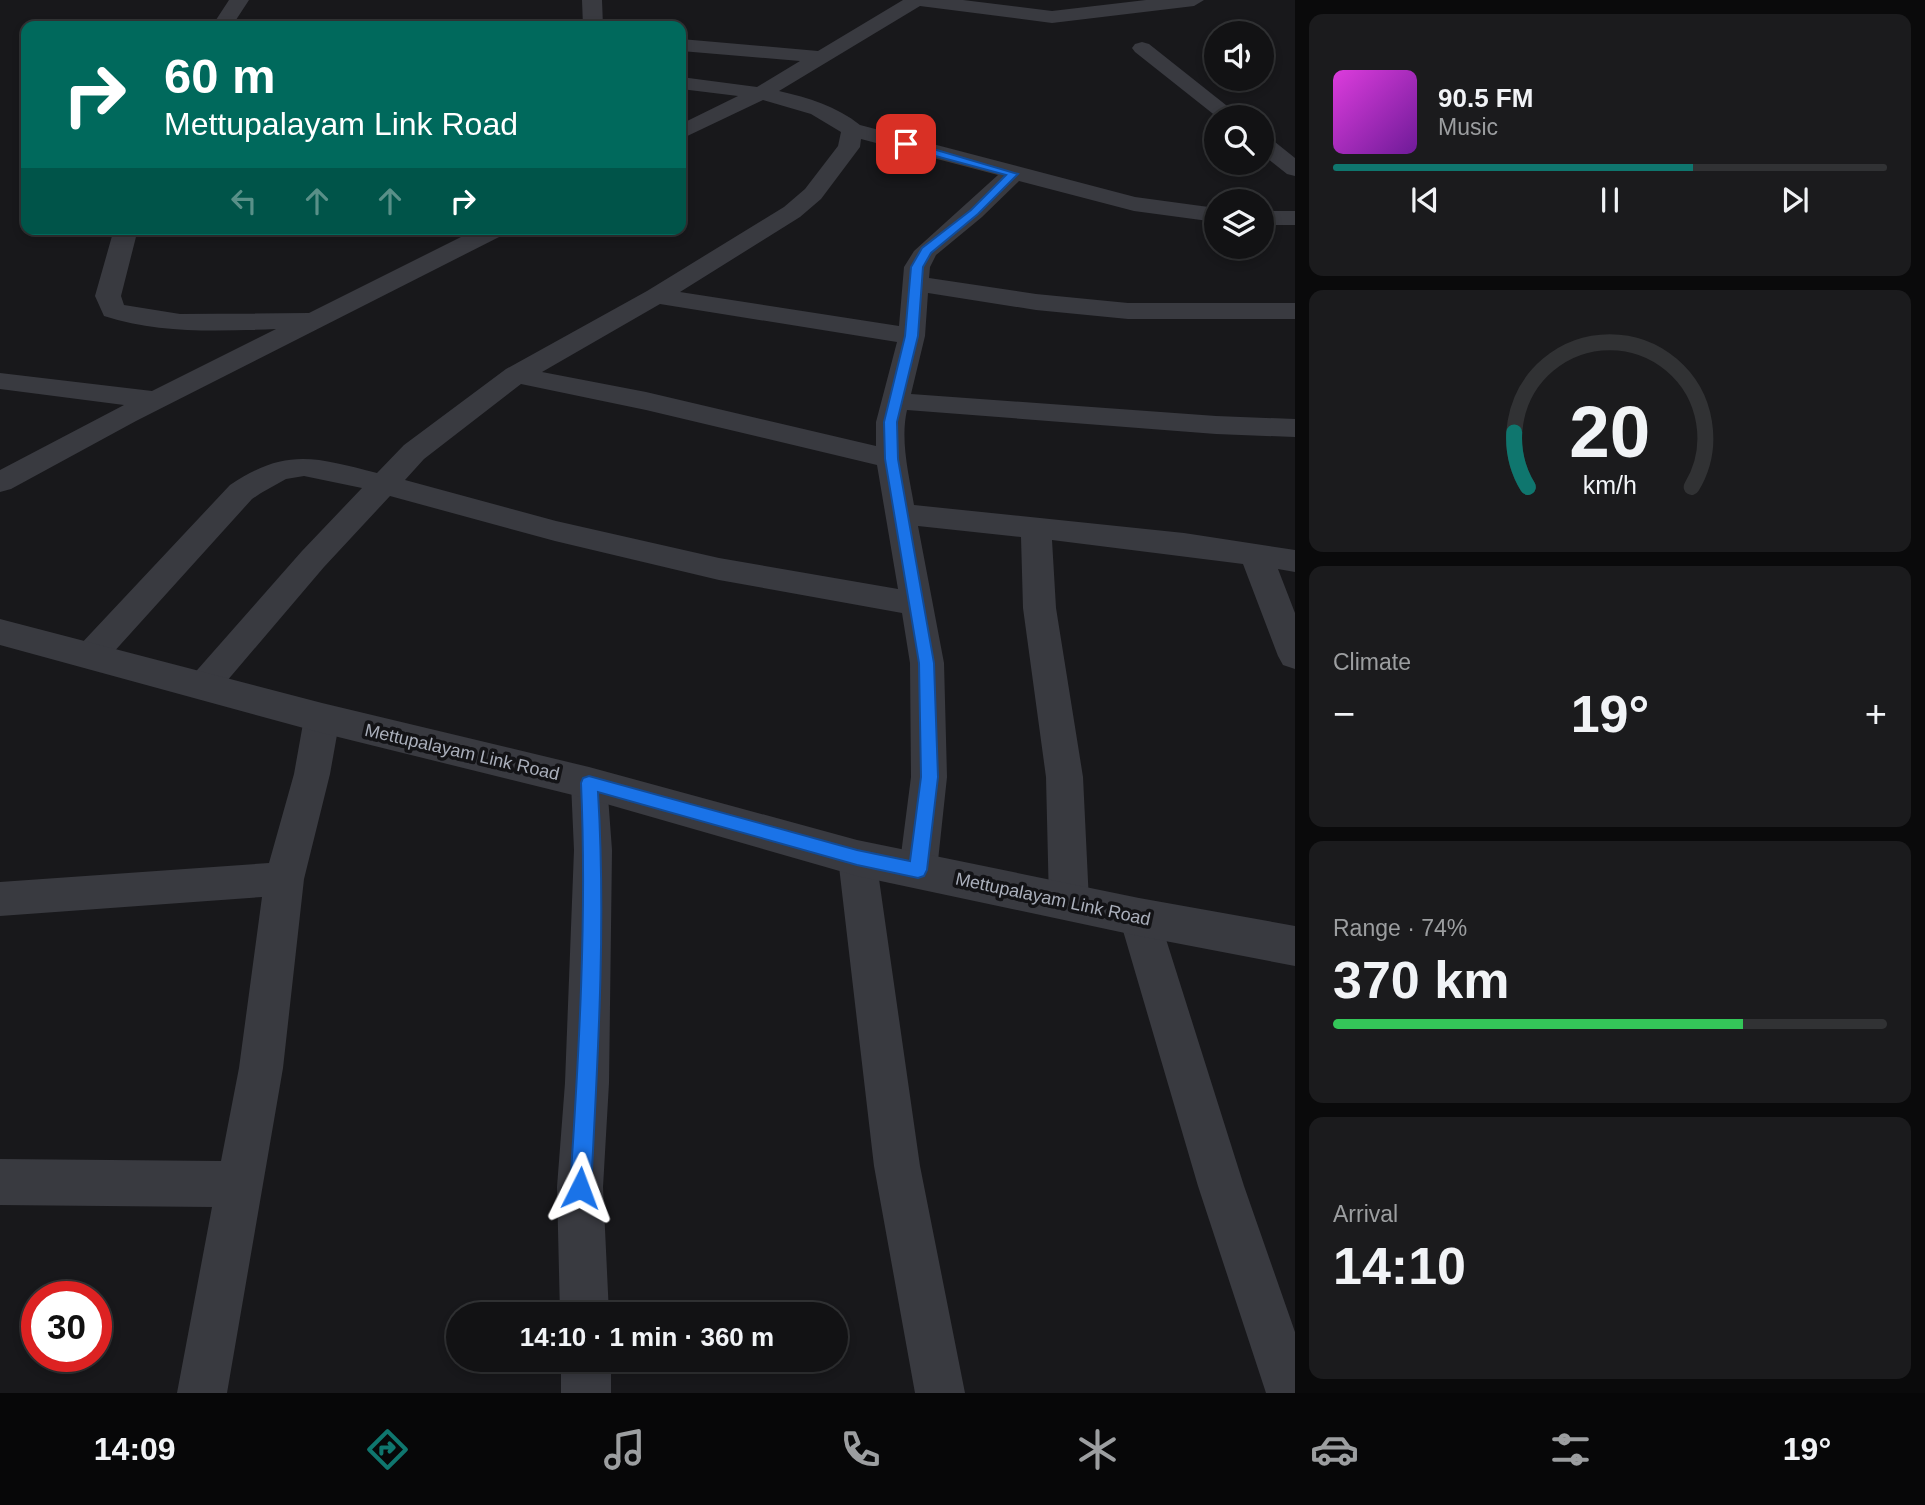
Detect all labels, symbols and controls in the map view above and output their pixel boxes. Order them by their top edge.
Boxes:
map controls [1204,21,1274,259]
button: sound [1204,21,1274,91]
icon: right [49,49,140,140]
text: 60 m [164,49,276,103]
text: 90.5 FM [1438,83,1533,113]
button: search [1204,105,1274,175]
text: Mettupalayam Link Road [164,106,518,142]
pin [876,114,936,174]
text: Music [1438,114,1498,140]
icon: arrive [887,125,925,163]
icon: previous [1406,181,1444,219]
icon: pause [1591,181,1629,219]
icon: next [1776,181,1814,219]
icon: left [225,182,263,220]
icon: ahead [298,182,336,220]
icon: ahead [371,182,409,220]
icon: right [444,182,482,220]
button: layers [1204,189,1274,259]
text: 20 [1570,391,1650,472]
text: km/h [1583,470,1637,498]
text: Climate [1333,649,1411,675]
text: 19° [1571,685,1649,743]
text: − [1333,693,1355,735]
text: + [1865,693,1887,735]
street label: Mettupalayam Link Road [363,720,561,784]
street label: Mettupalayam Link Road [954,869,1152,929]
text: Range · 74% [1333,915,1467,941]
text: 370 km [1333,951,1509,1009]
position arrow [543,1151,617,1225]
text: Arrival [1333,1201,1398,1227]
text: 14:10 [1333,1237,1466,1295]
speed limit sign: 30 [21,1281,112,1372]
text: 14:10 · 1 min · 360 m [520,1322,774,1352]
icon: directions [363,1425,412,1474]
icon: music [600,1425,649,1474]
icon: phone [836,1425,885,1474]
icon: climate [1073,1425,1122,1474]
icon: car [1310,1425,1359,1474]
icon: filters [1546,1425,1595,1474]
text: 14:09 [94,1431,176,1467]
text: 19° [1783,1431,1831,1467]

